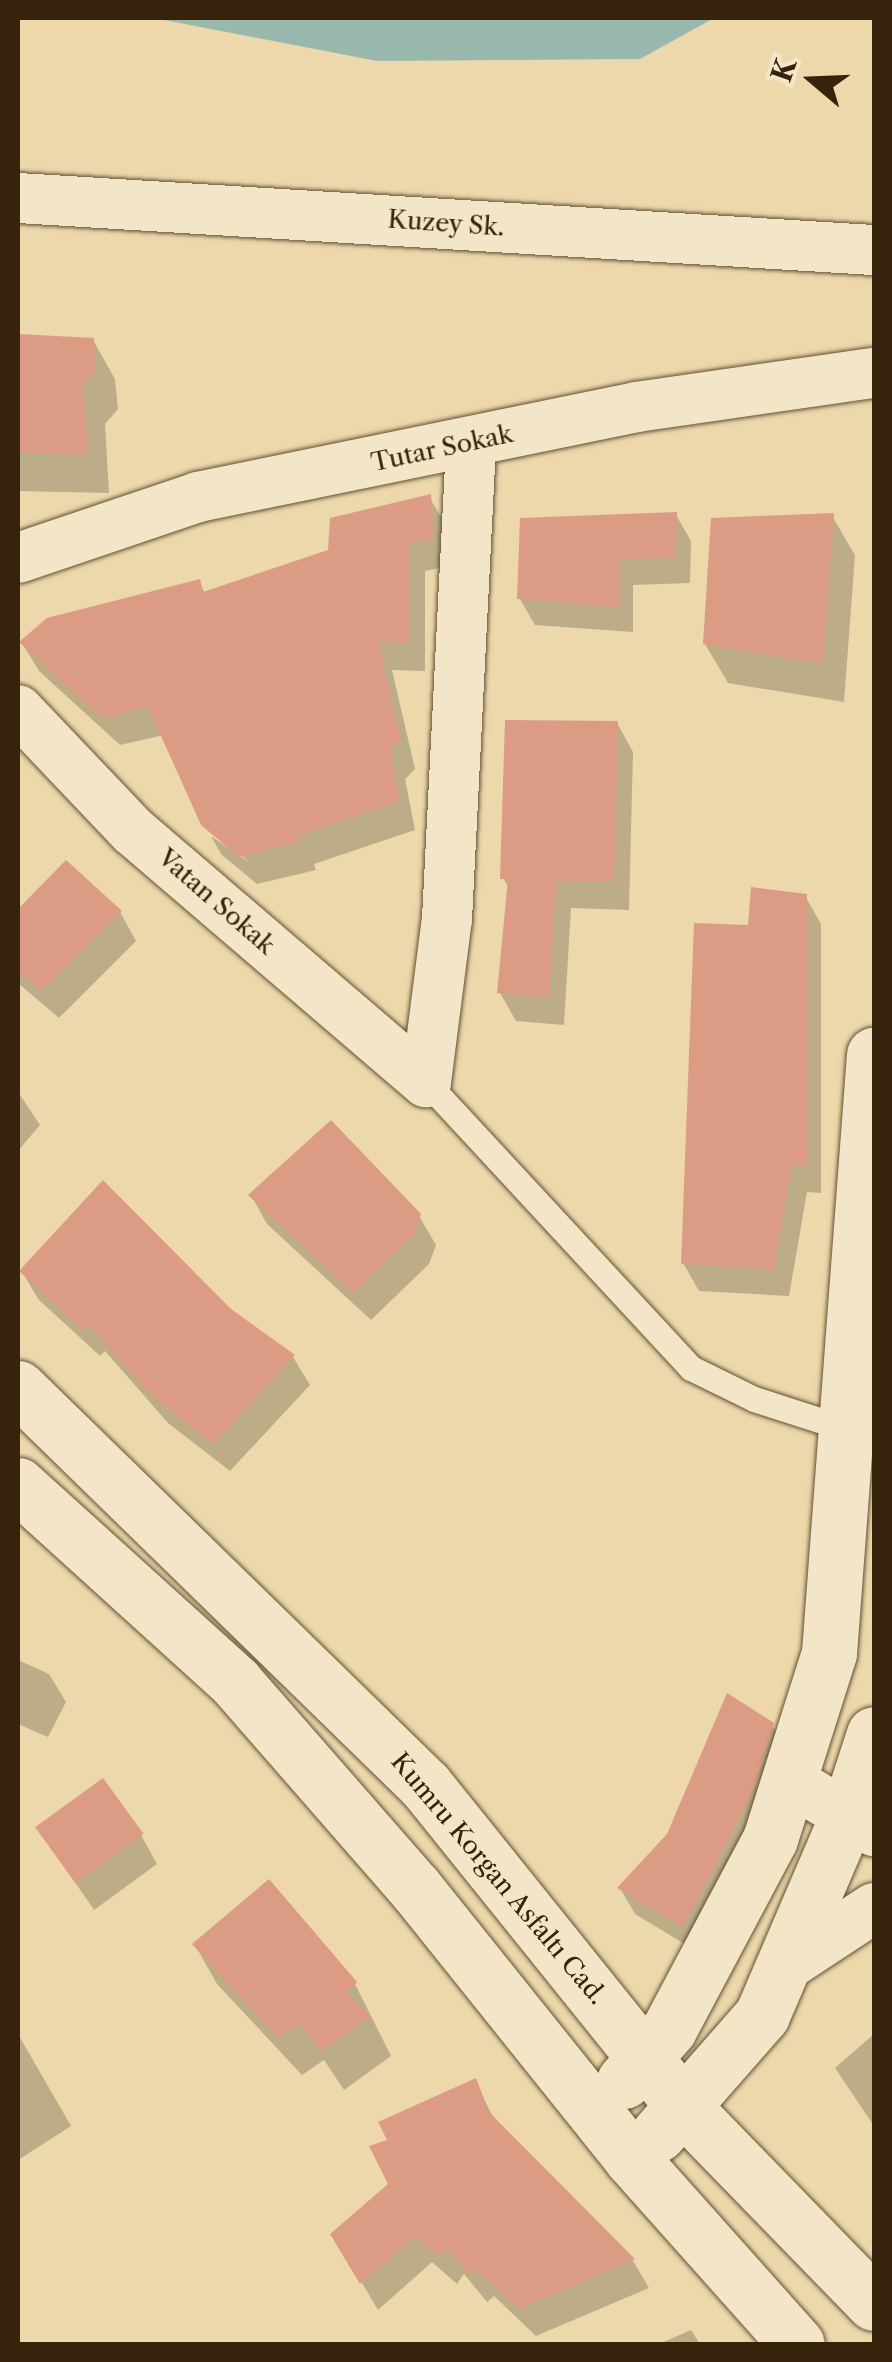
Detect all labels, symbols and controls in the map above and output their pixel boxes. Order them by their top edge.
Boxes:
north arrow [762,30,862,130]
text: K [764,54,803,86]
street label: Kuzey Sk. [386,205,506,243]
street label: Tutar Sokak [368,419,516,479]
street label: Vatan Sokak [151,843,281,961]
street label: Kumru Korgan Asfaltı Cad. [384,1747,612,2011]

